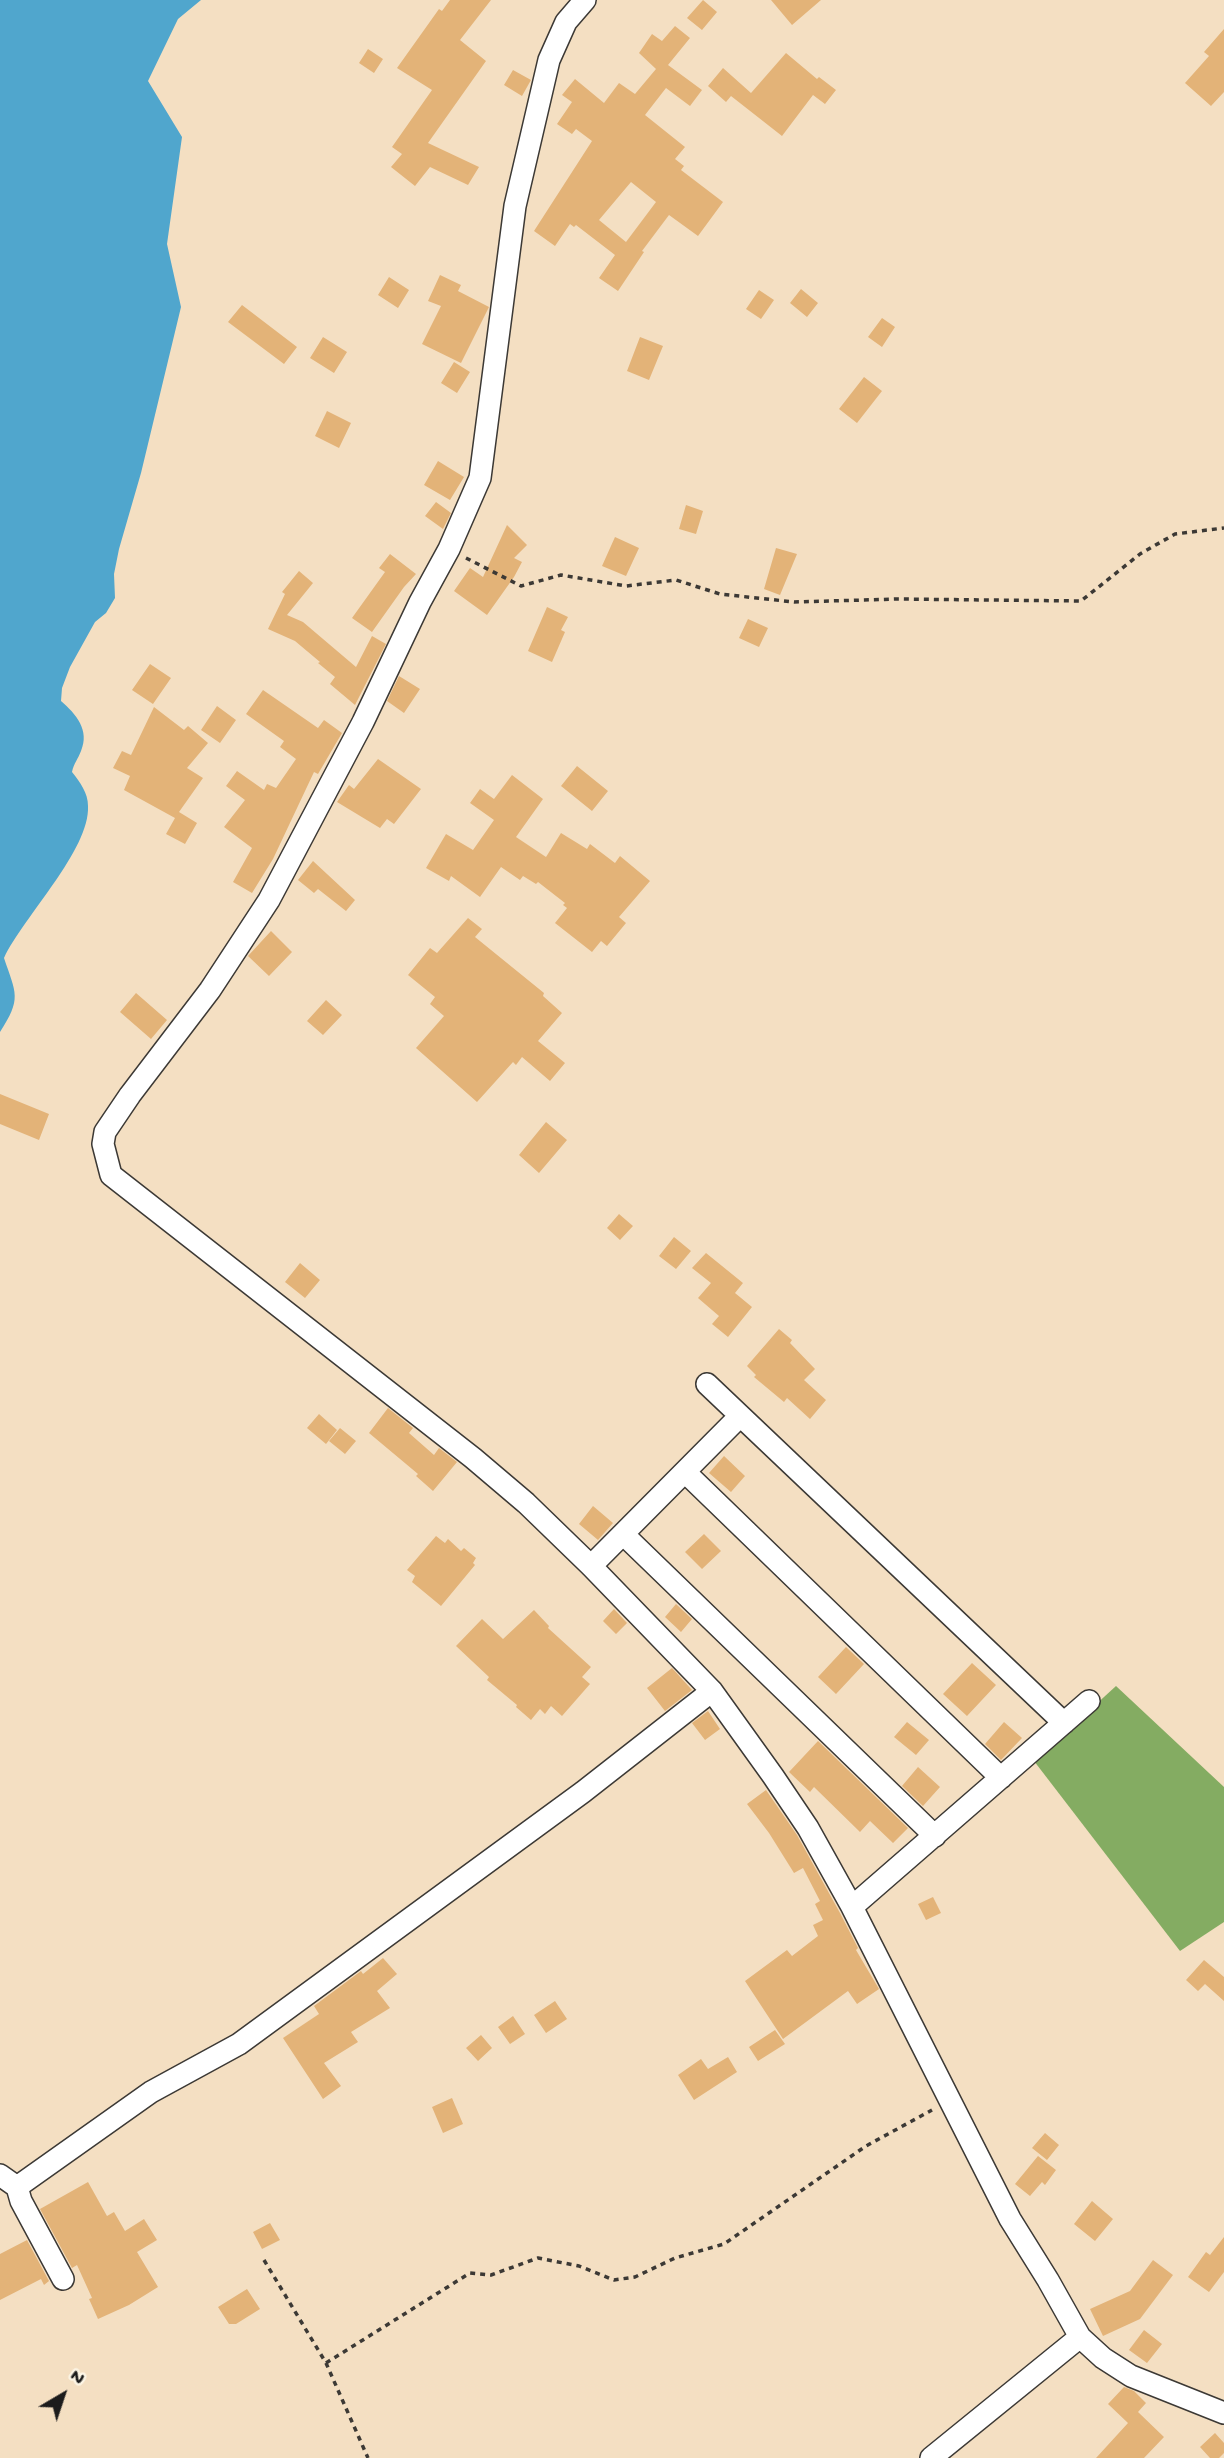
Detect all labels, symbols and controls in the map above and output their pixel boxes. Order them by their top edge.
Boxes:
north arrow [28,2360,98,2430]
text: N [64,2365,89,2391]

